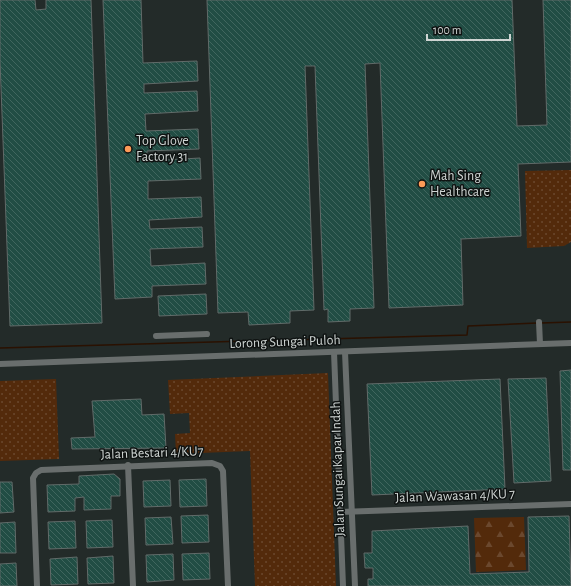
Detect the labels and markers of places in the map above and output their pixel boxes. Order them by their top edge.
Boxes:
place label: Top Glove Factory 31 [136,134,189,164]
marker: Top Glove Factory 31 [123,144,133,154]
place label: Mah Sing Healthcare [430,169,490,199]
marker: Mah Sing Healthcare [417,179,427,189]

